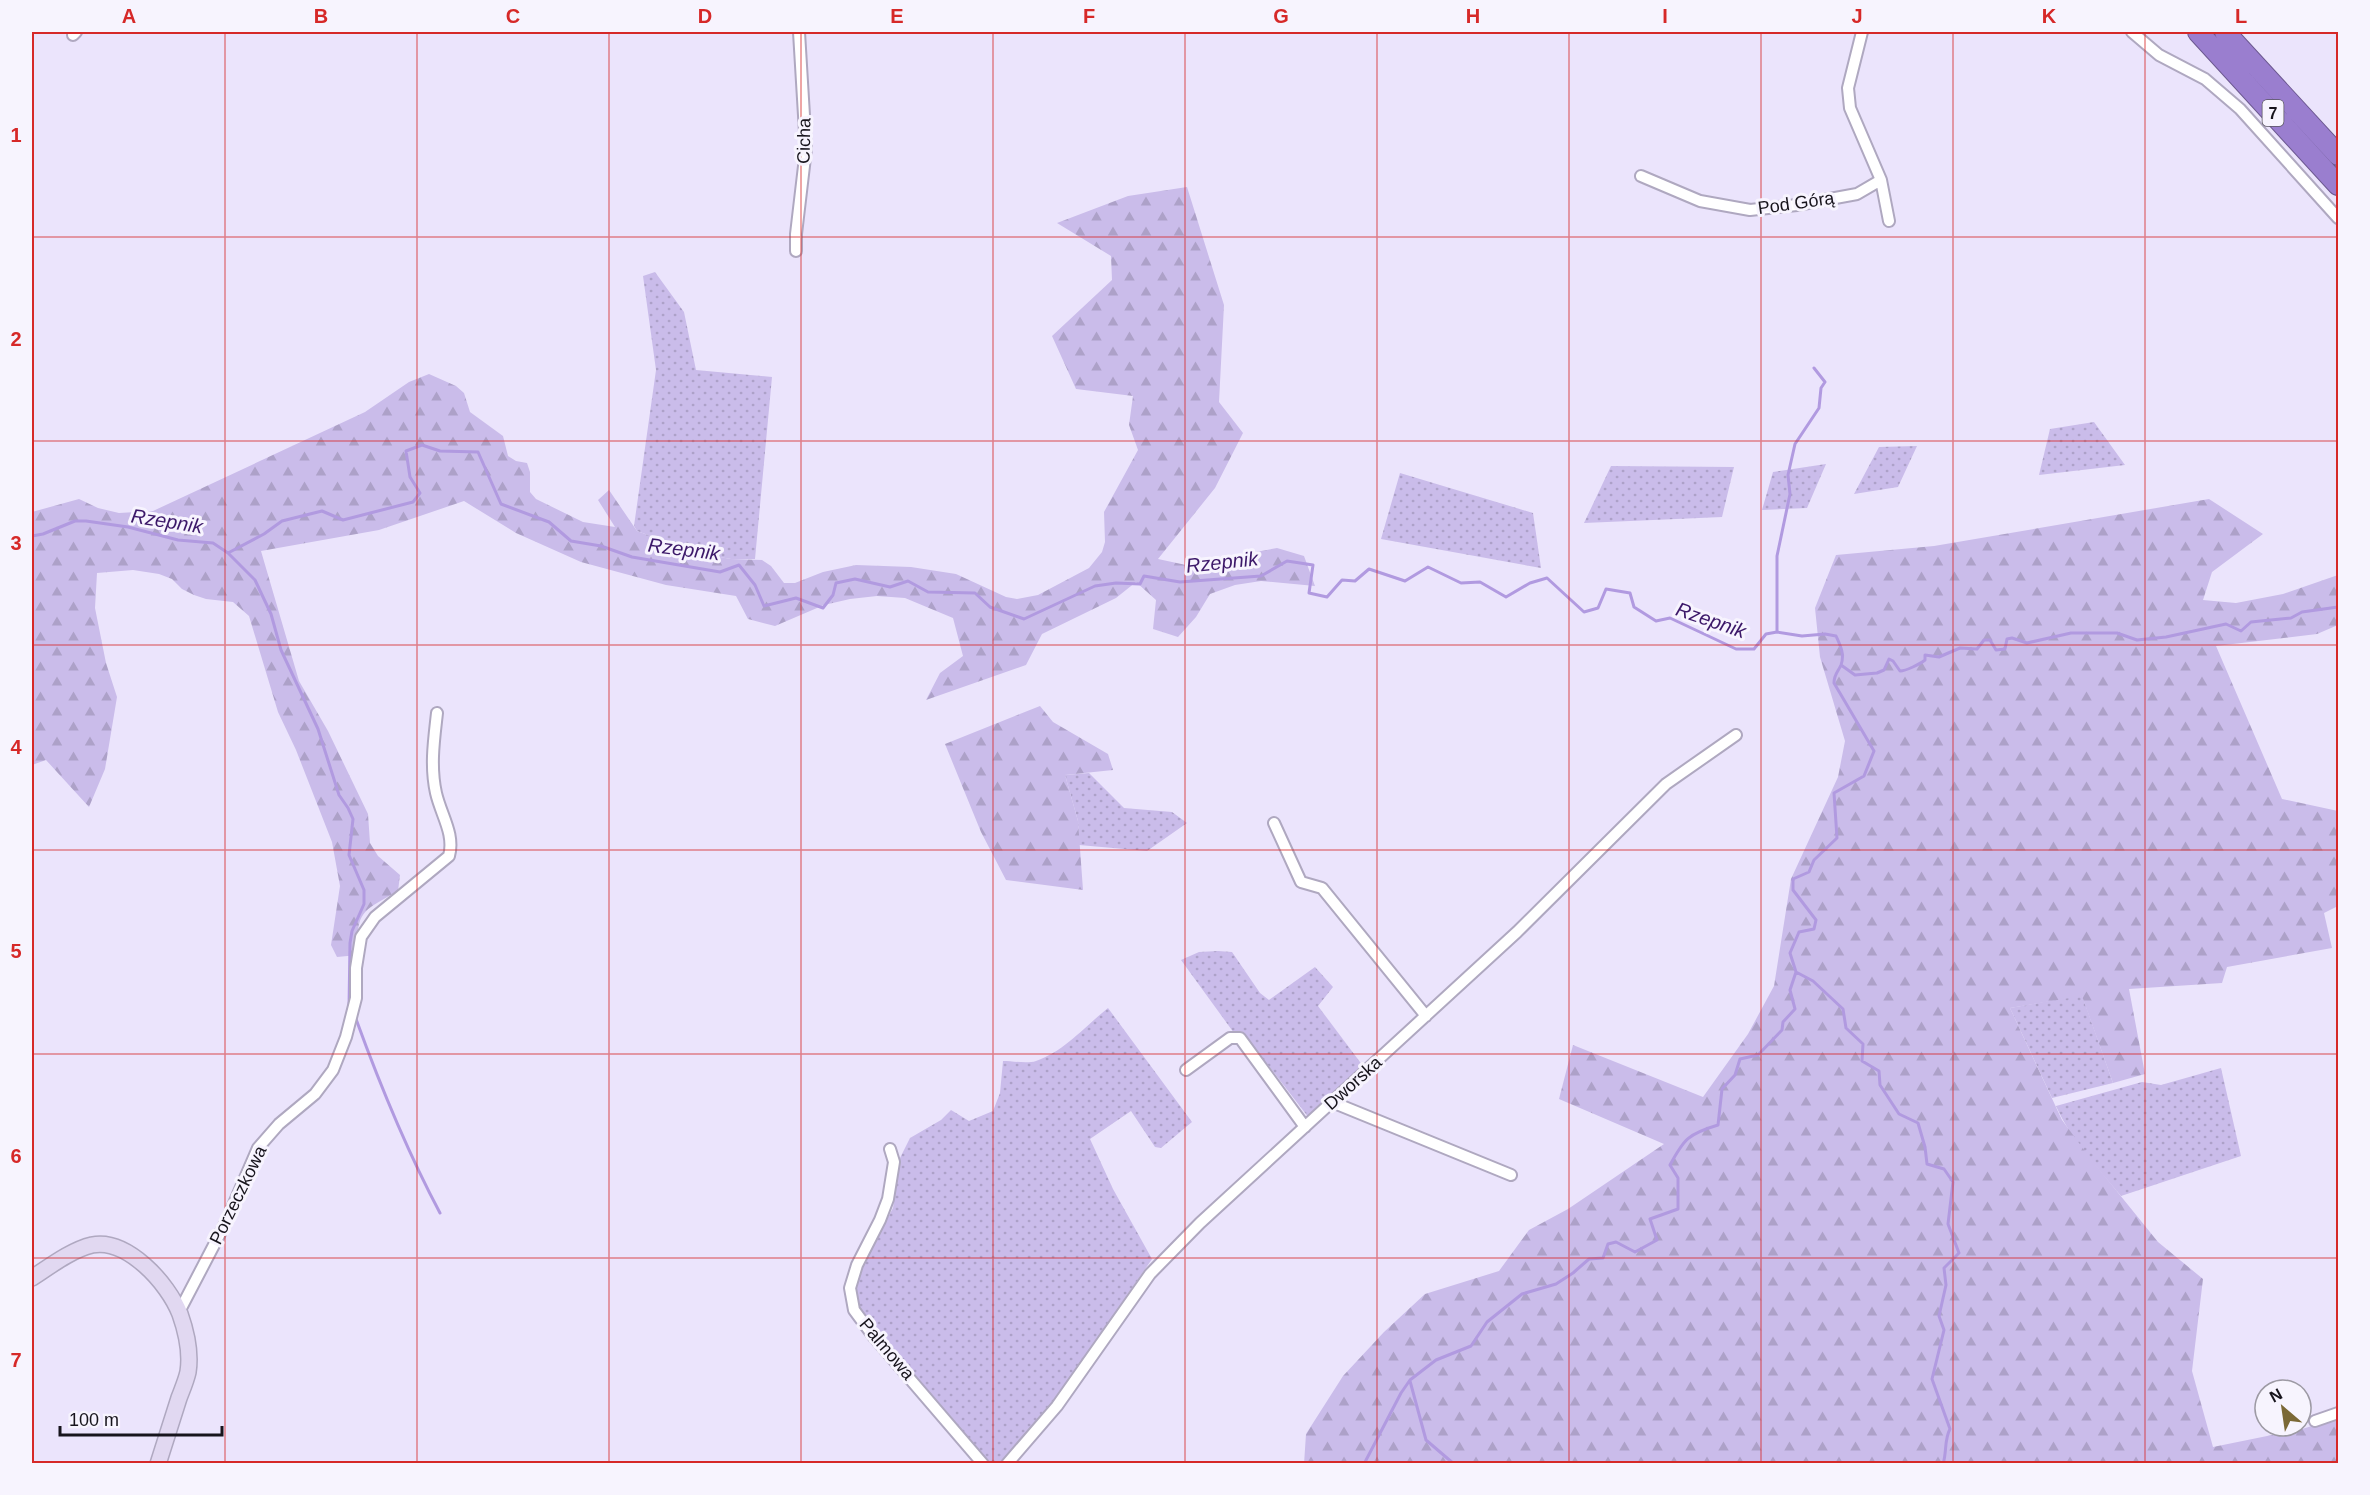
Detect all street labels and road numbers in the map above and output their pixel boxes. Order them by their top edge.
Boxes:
road number: 7 [2262,100,2284,126]
street label: Cicha [794,117,814,164]
street label: Pod Górą [1756,188,1837,218]
street label: Dworska [1320,1051,1386,1114]
street label: Porzeczkowa [206,1142,271,1247]
street label: Palmowa [856,1314,919,1385]

